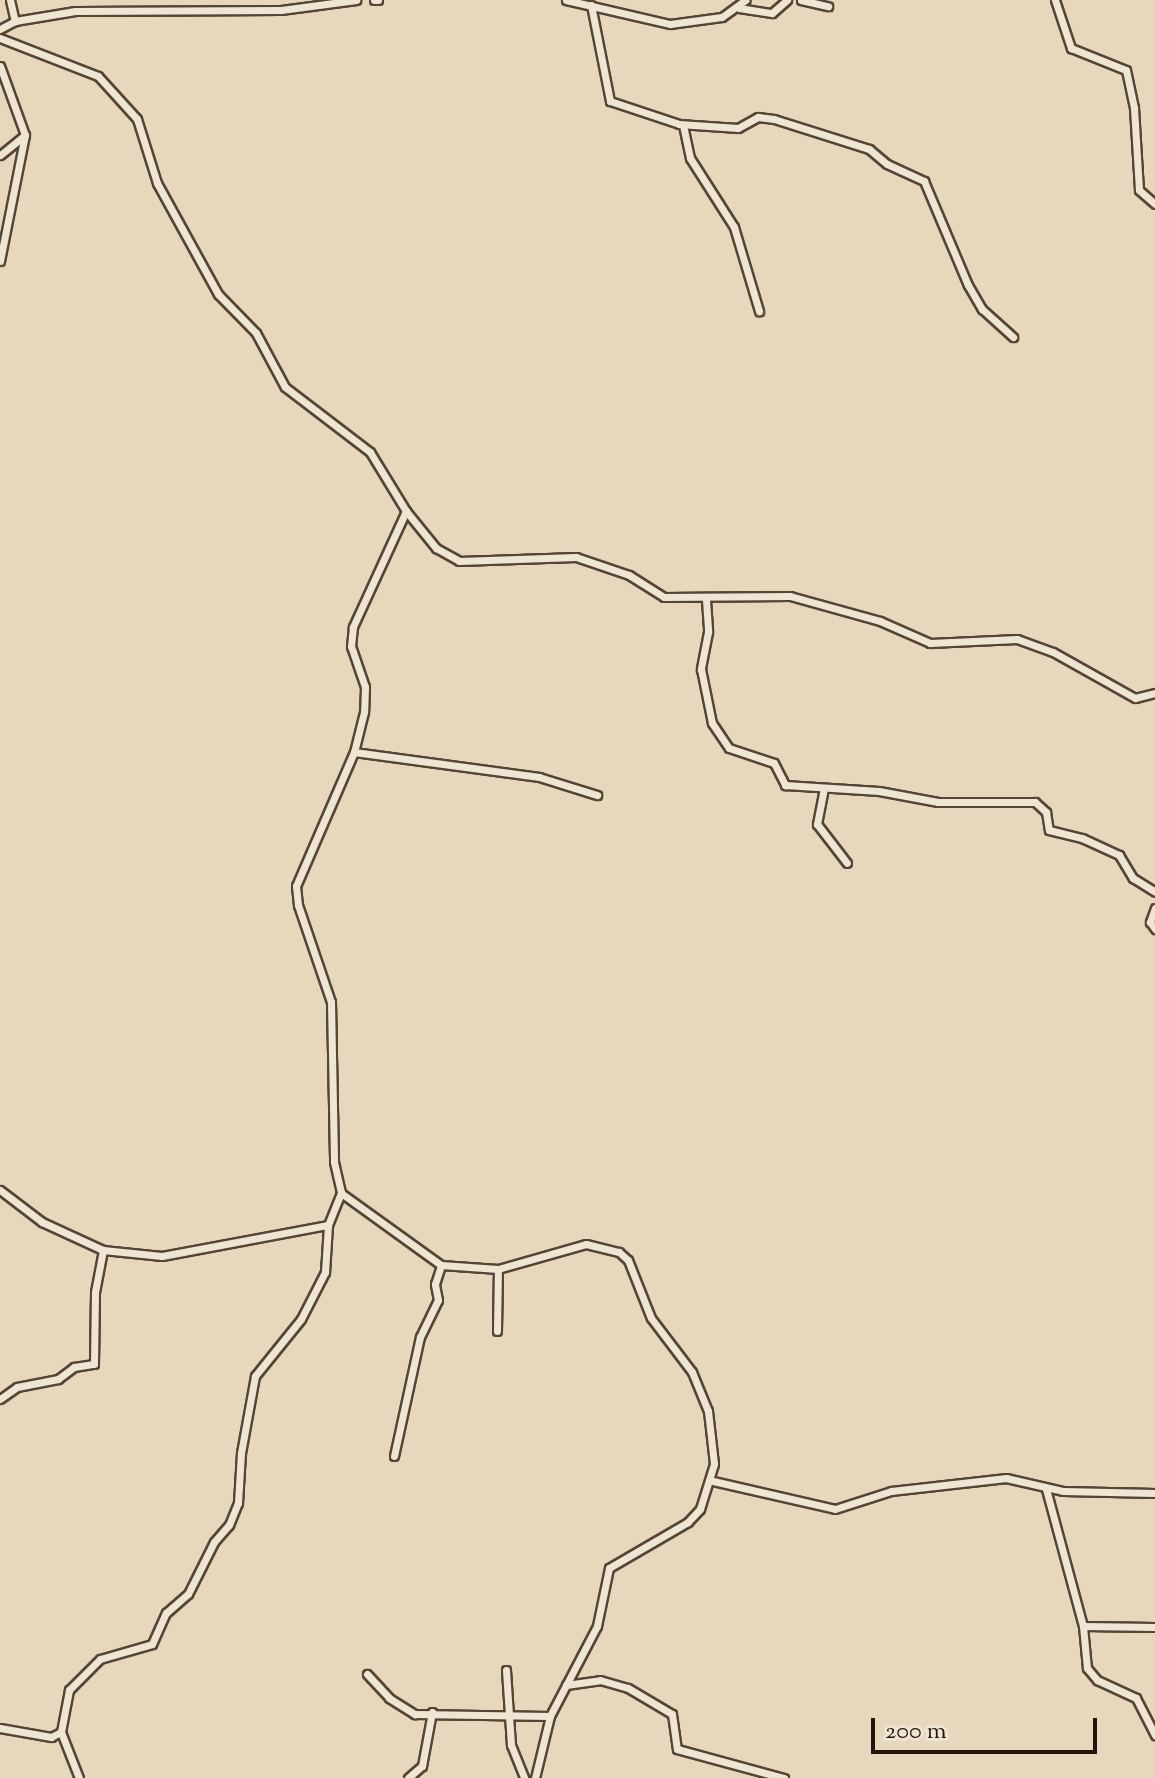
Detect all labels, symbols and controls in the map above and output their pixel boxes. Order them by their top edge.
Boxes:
scale bar [875,1702,1101,1752]
text: 200 m [885,1715,947,1749]

